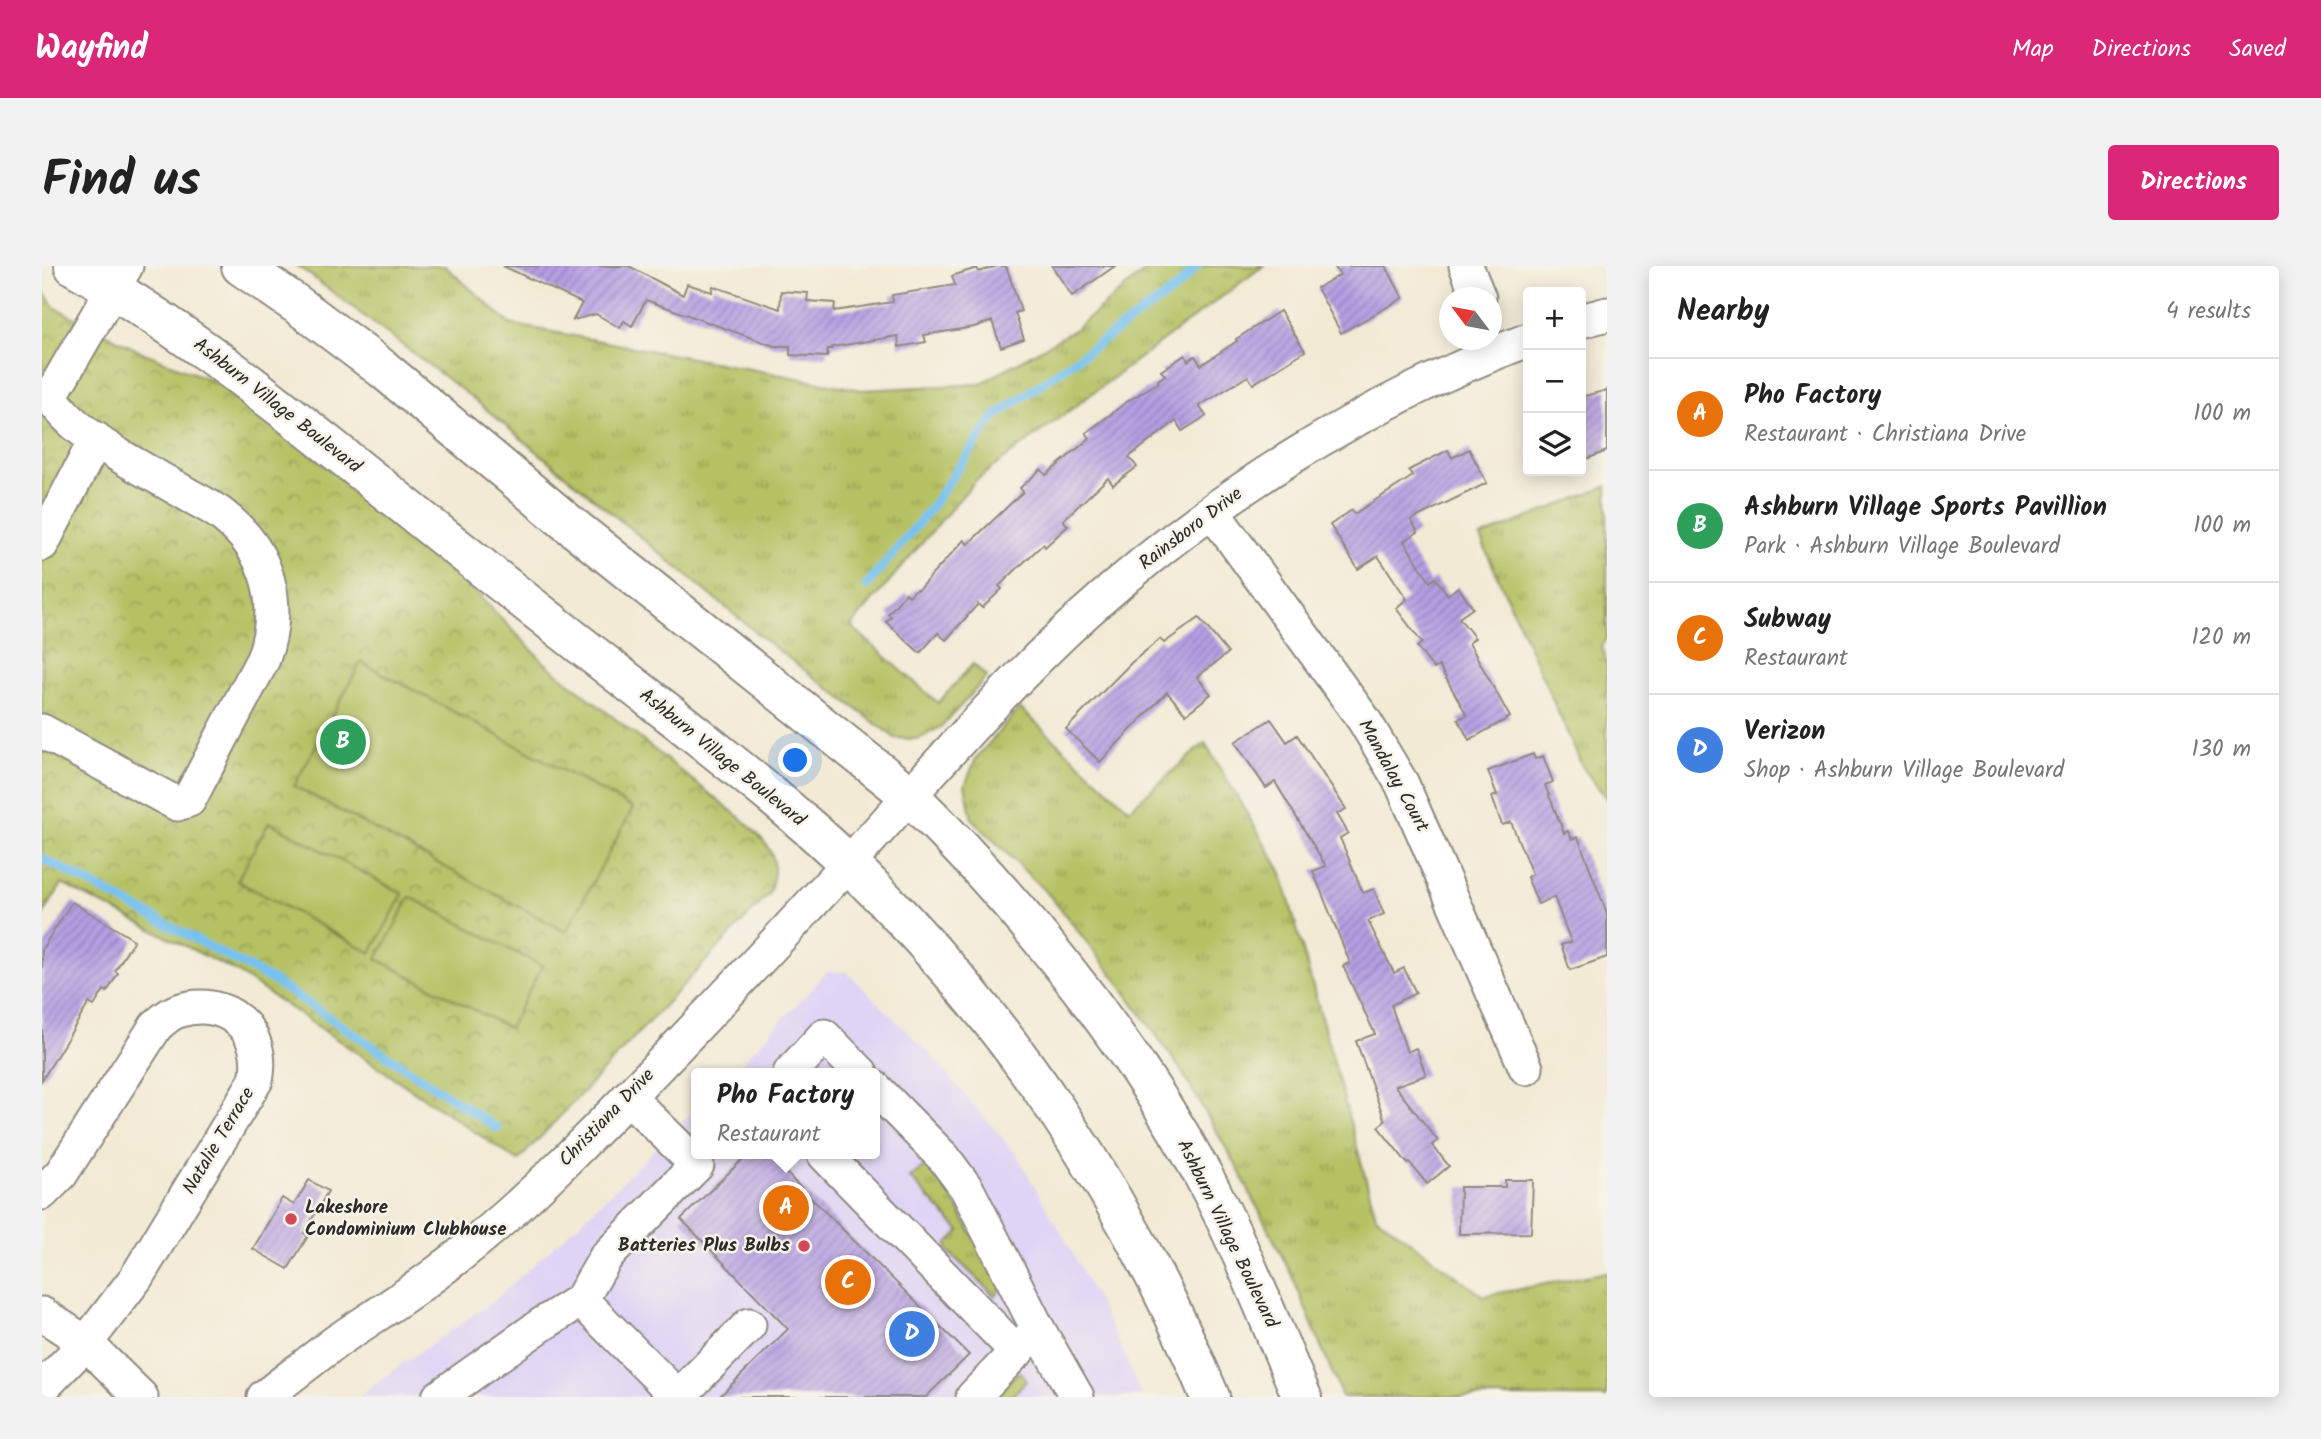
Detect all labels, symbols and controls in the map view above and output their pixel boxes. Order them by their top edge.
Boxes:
text: Wayfind [35,23,148,76]
text: Map [2012,30,2054,69]
text: Directions [2092,30,2191,69]
text: Saved [2229,30,2286,69]
text: Find us [42,143,200,221]
button: Directions [2108,145,2279,220]
north arrow [1439,287,1502,350]
map controls [1523,287,1586,476]
button: + [1523,287,1586,350]
text: Nearby [1677,288,1769,336]
text: 4 results [2166,294,2251,330]
street label: Ashburn Village Boulevard [186,331,368,482]
button: − [1523,350,1586,413]
text: Pho Factory [1744,375,1881,417]
text: A [1693,396,1707,432]
text: 100 m [2193,396,2251,432]
button: layers [1523,413,1586,476]
text: Restaurant · Christiana Drive [1744,417,2026,453]
street label: Rainsboro Drive [1133,480,1250,578]
text: Ashburn Village Sports Pavillion [1744,487,2107,529]
text: B [1693,508,1707,544]
text: 100 m [2193,508,2251,544]
text: Park · Ashburn Village Boulevard [1744,529,2060,565]
text: Subway [1744,599,1831,641]
text: C [1693,620,1707,656]
text: 120 m [2191,620,2251,656]
text: Restaurant [1744,641,1848,677]
street label: Ashburn Village Boulevard [632,681,812,835]
text: Verizon [1744,711,1825,753]
street label: Mandalay Court [1350,714,1437,839]
pin: B [320,716,366,768]
text: D [1692,732,1708,768]
text: 130 m [2192,732,2251,768]
your location [778,743,812,777]
text: Shop · Ashburn Village Boulevard [1744,753,2064,789]
street label: Christiana Drive [552,1061,662,1174]
popup [691,1068,880,1159]
text: Pho Factory [717,1075,854,1117]
street label: Natalie Terrace [175,1081,263,1200]
text: Restaurant [717,1117,821,1153]
street label: Ashburn Village Boulevard [1168,1134,1286,1334]
pin: A [763,1182,809,1234]
place label: Lakeshore Condominium Clubhouse [305,1193,506,1245]
marker: Lakeshore Condominium Clubhouse [283,1211,299,1227]
place label: Batteries Plus Bulbs [618,1231,790,1261]
marker: Batteries Plus Bulbs [796,1238,812,1254]
pin: C [825,1256,871,1308]
pin: D [889,1308,935,1360]

